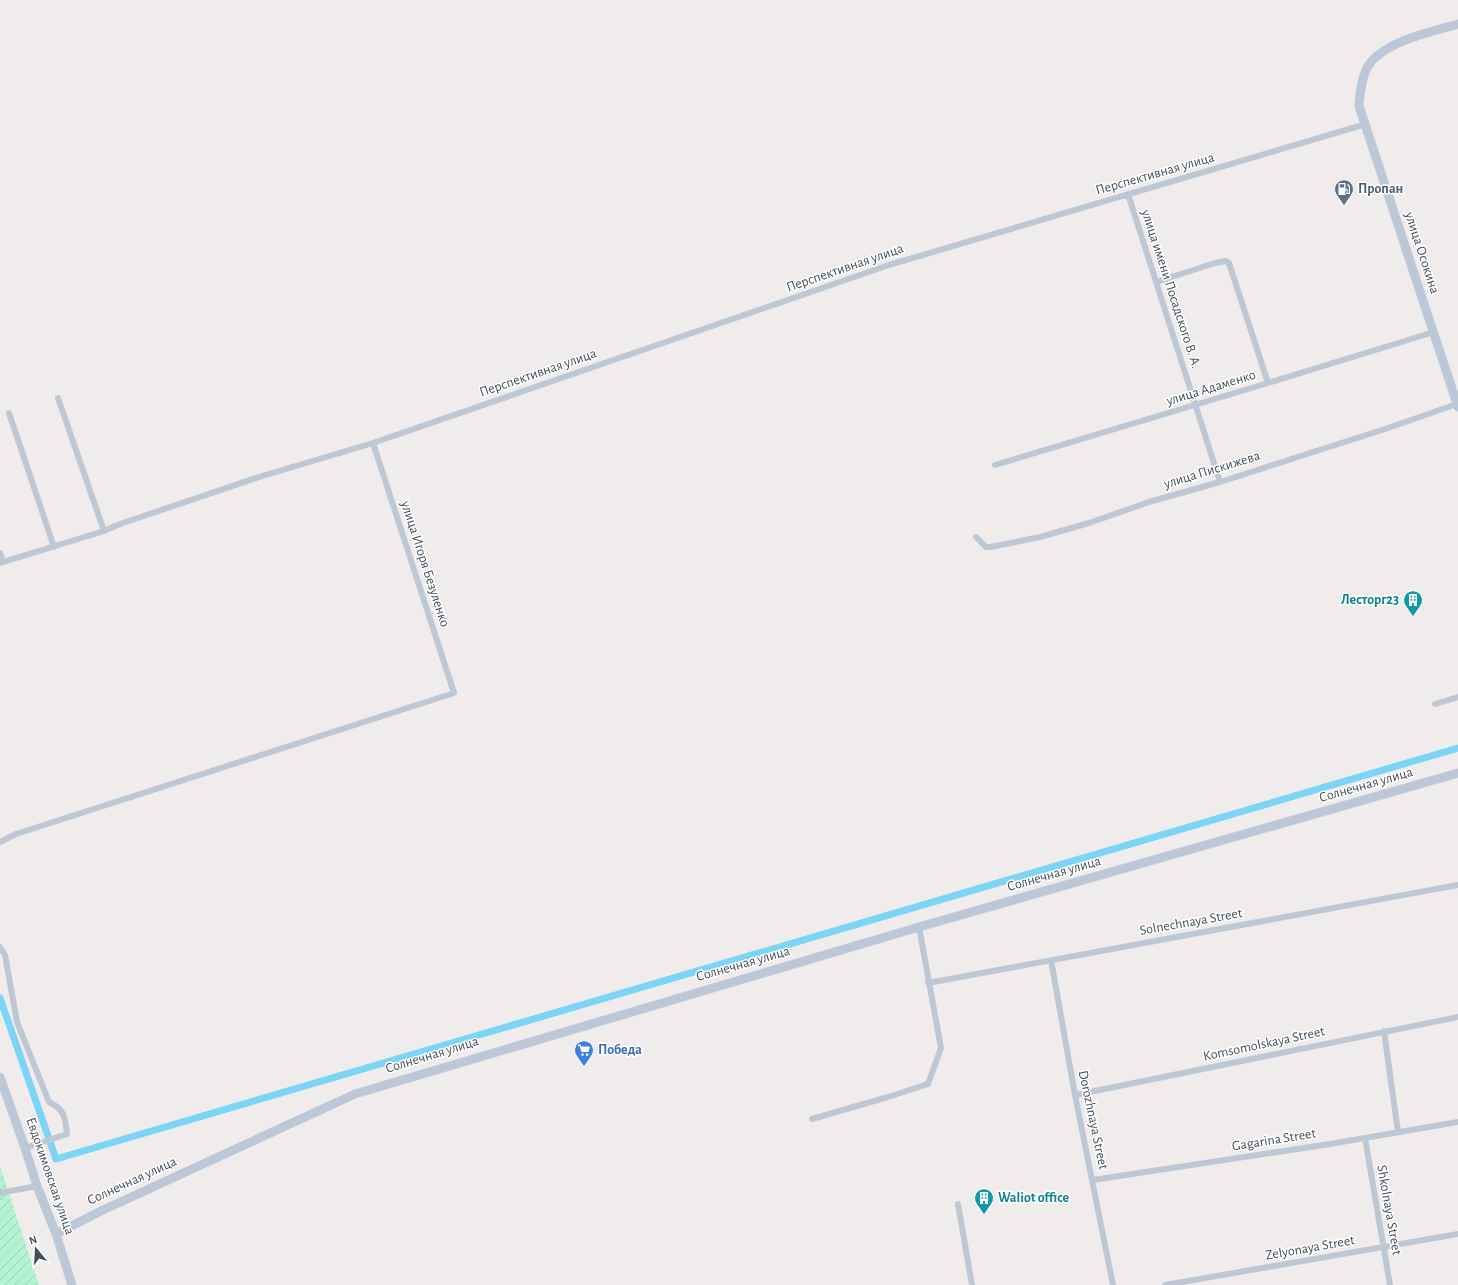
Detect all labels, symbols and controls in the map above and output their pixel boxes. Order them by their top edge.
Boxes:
street label: Перспективная улица [1094,150,1217,198]
fuel station icon: Пропан [1333,178,1355,206]
place label: Пропан [1358,182,1403,196]
street label: улица имени Посадского В. А. [1138,207,1203,370]
street label: улица Осокина [1402,209,1442,296]
street label: Перспективная улица [785,241,906,295]
street label: Перспективная улица [478,346,599,400]
street label: улица Адаменко [1164,368,1258,409]
street label: улица Пискижева [1161,449,1262,492]
street label: улица Игоря Безуленко [398,498,452,629]
building icon: Лесторг23 [1402,589,1424,617]
place label: Лесторг23 [1341,593,1399,607]
street label: Солнечная улица [1318,765,1415,805]
street label: Солнечная улица [1006,854,1103,894]
street label: Solnechnaya Street [1139,906,1244,938]
street label: Солнечная улица [695,944,792,984]
street label: Komsomolskaya Street [1202,1024,1327,1064]
street label: Солнечная улица [384,1034,481,1076]
supermarket icon: Победа [573,1039,595,1067]
place label: Победа [598,1043,642,1057]
street label: Dorozhnaya Street [1076,1069,1110,1171]
street label: Евдокимовская улица [23,1116,77,1237]
street label: Gagarina Street [1231,1126,1317,1154]
street label: Солнечная улица [85,1154,179,1208]
street label: Shkolnaya Street [1374,1164,1404,1257]
building icon: Waliot office [973,1187,995,1215]
place label: Waliot office [998,1191,1070,1205]
north arrow [16,1229,56,1269]
street label: Zelyonaya Street [1264,1233,1356,1263]
text: N [28,1234,38,1246]

